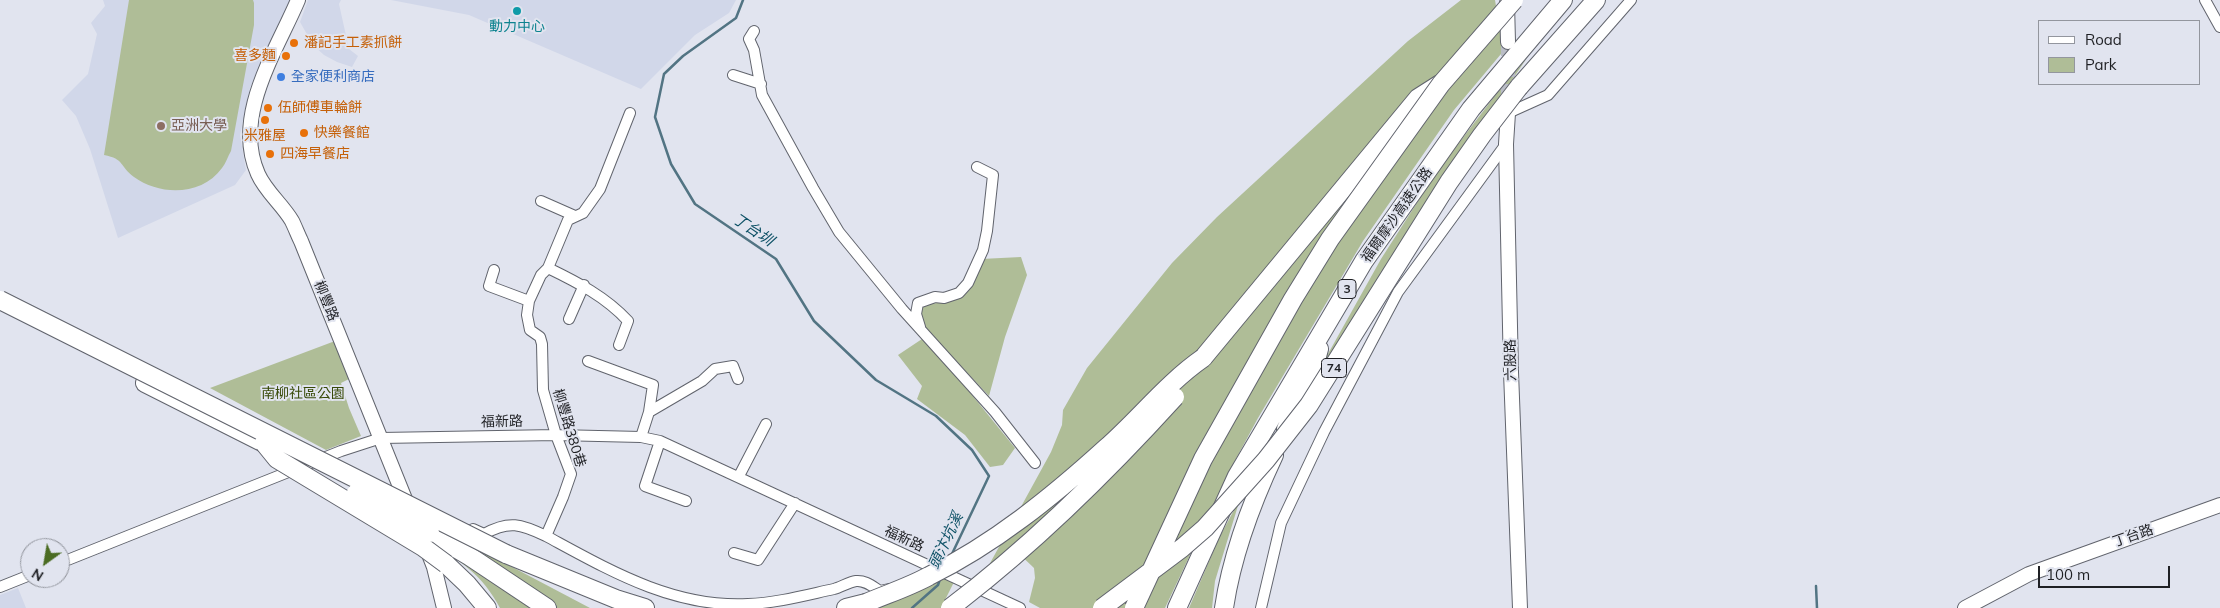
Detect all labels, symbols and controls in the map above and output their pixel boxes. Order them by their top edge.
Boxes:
marker: 動力中心 [511,5,523,17]
place label: 動力中心 [489,19,545,35]
legend [2038,20,2200,85]
text: Road [2085,30,2122,49]
place label: 潘記手工素抓餅 [304,35,402,51]
marker: 潘記手工素抓餅 [288,37,300,49]
place label: 喜多麵 [234,48,276,64]
marker: 喜多麵 [280,50,292,62]
text: Park [2085,55,2117,74]
place label: 全家便利商店 [291,69,375,85]
marker: 全家便利商店 [275,71,287,83]
place label: 伍師傅車輪餅 [278,100,362,116]
marker: 伍師傅車輪餅 [262,102,274,114]
marker: 米雅屋 [259,114,271,126]
place label: 亞洲大學 [171,118,227,134]
marker: 亞洲大學 [155,120,167,132]
place label: 快樂餐館 [314,125,370,141]
marker: 快樂餐館 [298,127,310,139]
place label: 米雅屋 [244,128,286,144]
place label: 四海早餐店 [280,146,350,162]
marker: 四海早餐店 [264,148,276,160]
street label: 福爾摩沙高速公路 [1358,164,1436,266]
water label: 丁台圳 [729,210,777,250]
street label: 柳豐路 [310,278,342,324]
road number: 3 [1338,280,1356,298]
street label: 六股路 [1502,339,1520,381]
road number: 74 [1322,358,1346,378]
park label: 南柳社區公園 [261,386,345,402]
street label: 柳豐路380巷 [549,387,589,469]
street label: 福新路 [481,413,523,431]
water label: 頭汴坑溪 [925,510,967,572]
street label: 丁台路 [2110,521,2156,551]
street label: 福新路 [881,523,927,555]
north arrow [20,538,70,588]
scale bar [2040,556,2172,588]
text: N [28,564,47,585]
text: 100 m [2046,565,2090,584]

